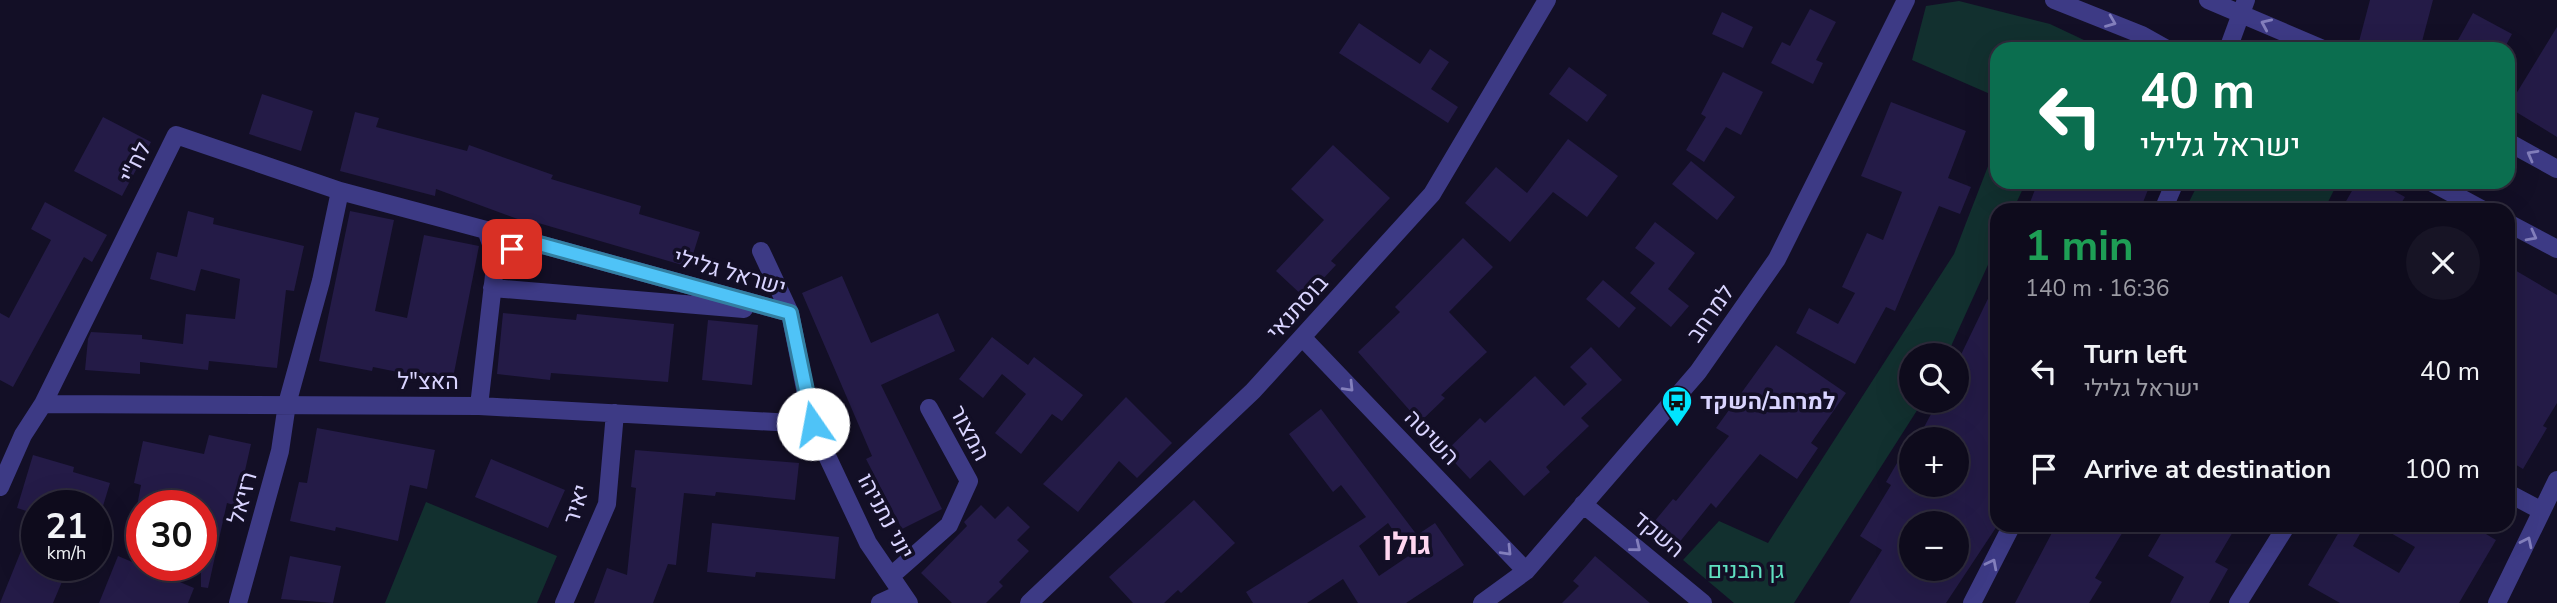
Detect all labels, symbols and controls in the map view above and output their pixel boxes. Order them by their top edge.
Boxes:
one-way arrow [2105,14,2117,28]
one-way arrow [2261,18,2273,32]
text: 40 m [2140,58,2255,125]
icon: left [2025,70,2116,161]
text: ישראל גלילי [2140,124,2301,167]
street label: לח"י [112,137,159,188]
one-way arrow [2527,150,2540,164]
text: 1 min [2025,218,2134,275]
pin [482,219,542,279]
button: close [2406,226,2480,300]
one-way arrow [2525,228,2538,242]
icon: arrive [493,230,531,268]
street label: ישראל גלילי [670,242,790,303]
street label: בוסתנאי [1260,268,1335,347]
text: 140 m · 16:36 [2025,273,2170,304]
street label: למרחב [1679,278,1741,348]
text: Turn left [2084,337,2187,372]
map controls [1899,343,1969,581]
button: search [1899,343,1969,413]
icon: left [2025,352,2063,390]
text: 40 m [2420,354,2480,389]
street label: האצ"ל [397,366,459,397]
text: ישראל גלילי [2084,373,2199,404]
one-way arrow [1341,378,1354,391]
bus stop icon: למרחב/השקד [1660,384,1694,428]
place label: למרחב/השקד [1700,386,1835,417]
position arrow [776,387,850,461]
street label: המצור [942,400,997,466]
street label: השיטה [1397,403,1466,472]
button: + [1899,427,1969,497]
icon: arrive [2025,450,2063,488]
text: Arrive at destination [2084,452,2331,487]
text: 100 m [2404,452,2480,487]
street label: רזיאל [220,468,265,528]
street label: יוני נתניהו [850,468,921,565]
street label: יאיר [556,481,597,528]
speed limit sign: 30 [126,490,217,581]
text: 21 [45,503,88,550]
street label: השקד [1626,504,1691,565]
button: − [1899,511,1969,581]
district label: גולן [1383,524,1431,565]
one-way arrow [2519,537,2533,549]
one-way arrow [1629,539,1641,552]
text: km/h [47,541,86,565]
one-way arrow [1498,543,1511,556]
park label: גן הבנים [1708,555,1784,586]
one-way arrow [1984,559,1998,571]

